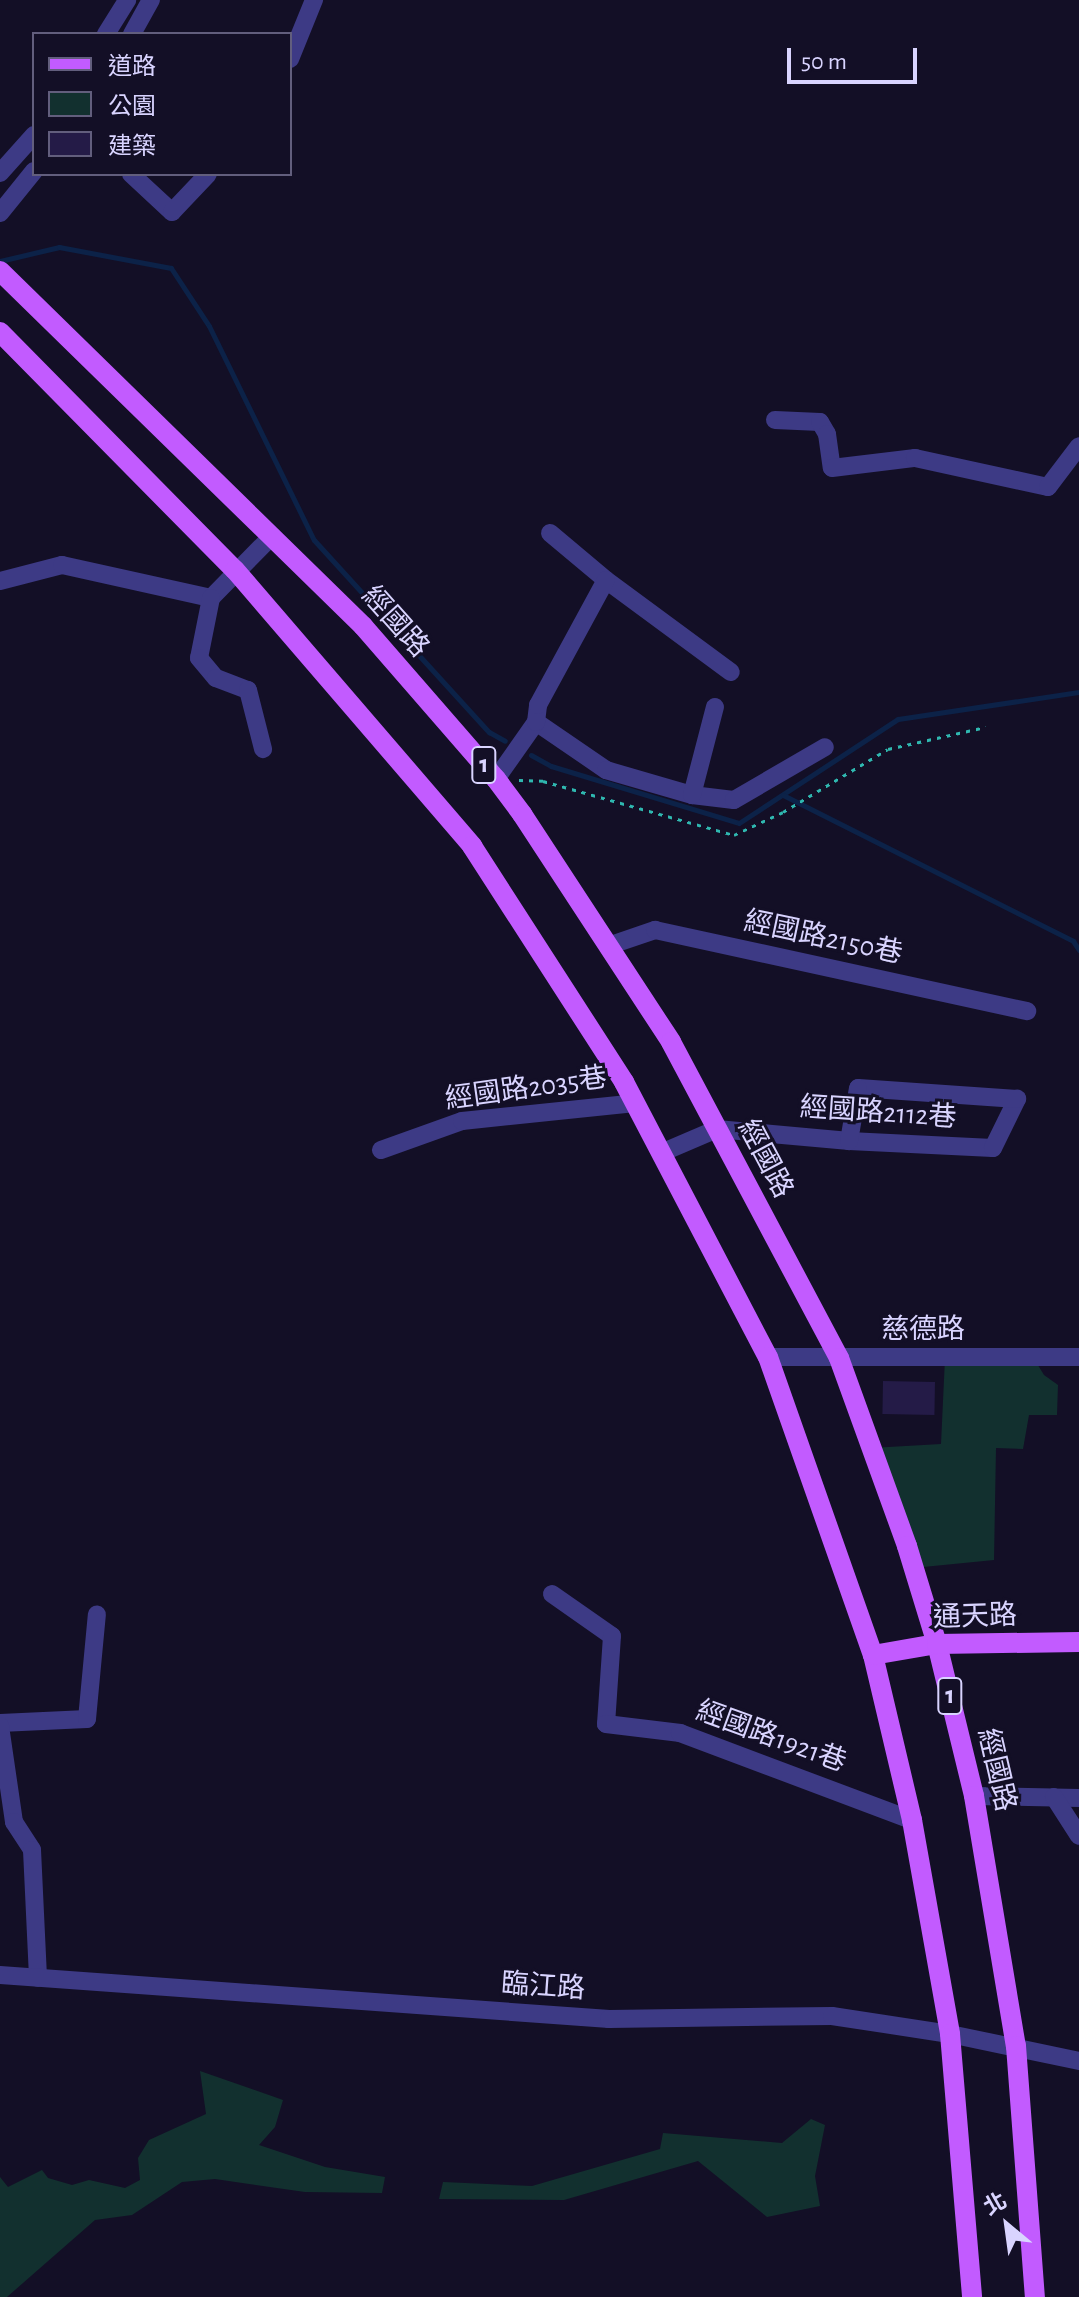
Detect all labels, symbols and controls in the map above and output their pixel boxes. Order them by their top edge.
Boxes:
legend [32,32,292,176]
scale bar [791,32,921,82]
text: 50 m [801,50,847,74]
text: 道路 [108,55,156,79]
text: 公園 [108,95,156,119]
text: 建築 [108,135,156,159]
street label: 經國路 [354,580,436,664]
road number: 1 [470,743,498,787]
street label: 經國路2150巷 [741,905,905,971]
street label: 經國路2035巷 [443,1061,609,1117]
street label: 經國路2112巷 [799,1091,957,1135]
street label: 經國路 [730,1114,800,1204]
street label: 慈德路 [881,1313,965,1347]
street label: 通天路 [932,1599,1018,1635]
road number: 1 [936,1674,964,1718]
street label: 經國路1921巷 [691,1694,851,1780]
street label: 經國路 [970,1725,1022,1815]
street label: 臨江路 [500,1967,586,2007]
north arrow [967,2185,1047,2265]
text: 北 [980,2189,1010,2219]

